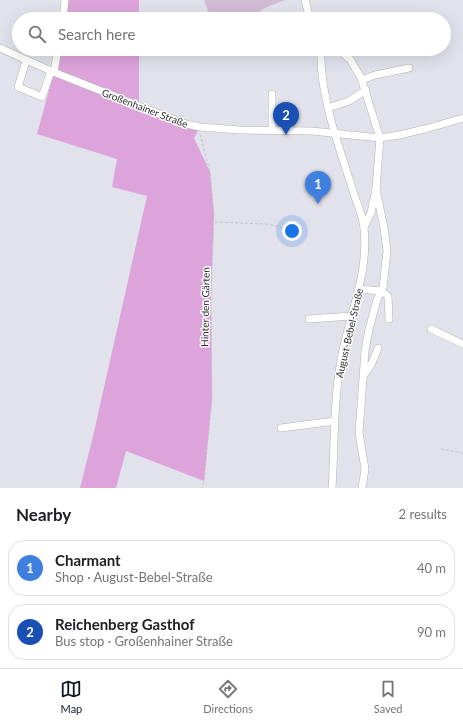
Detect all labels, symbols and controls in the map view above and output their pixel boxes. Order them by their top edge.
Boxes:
search box [12,12,451,56]
icon: search [26,23,48,45]
text: Search here [58,25,135,43]
street label: Großenhainer Straße [100,86,190,130]
pin: 2 [273,102,299,135]
pin: 1 [305,171,331,204]
your location [282,221,302,241]
street label: Hinter den Gärten [198,267,212,347]
street label: August-Bebel-Straße [333,287,365,379]
text: Nearby [16,504,71,525]
text: 2 results [399,506,447,522]
text: Charmant [55,551,121,569]
text: 1 [26,560,34,576]
text: 40 m [417,560,446,576]
text: Shop · August-Bebel-Straße [55,569,213,585]
text: Reichenberg Gasthof [55,615,195,633]
text: 2 [26,624,34,640]
text: 90 m [417,624,446,640]
text: Bus stop · Großenhainer Straße [55,633,233,649]
tab: Map [60,678,82,715]
tab: Directions [203,678,253,715]
tab: Saved [374,678,403,715]

